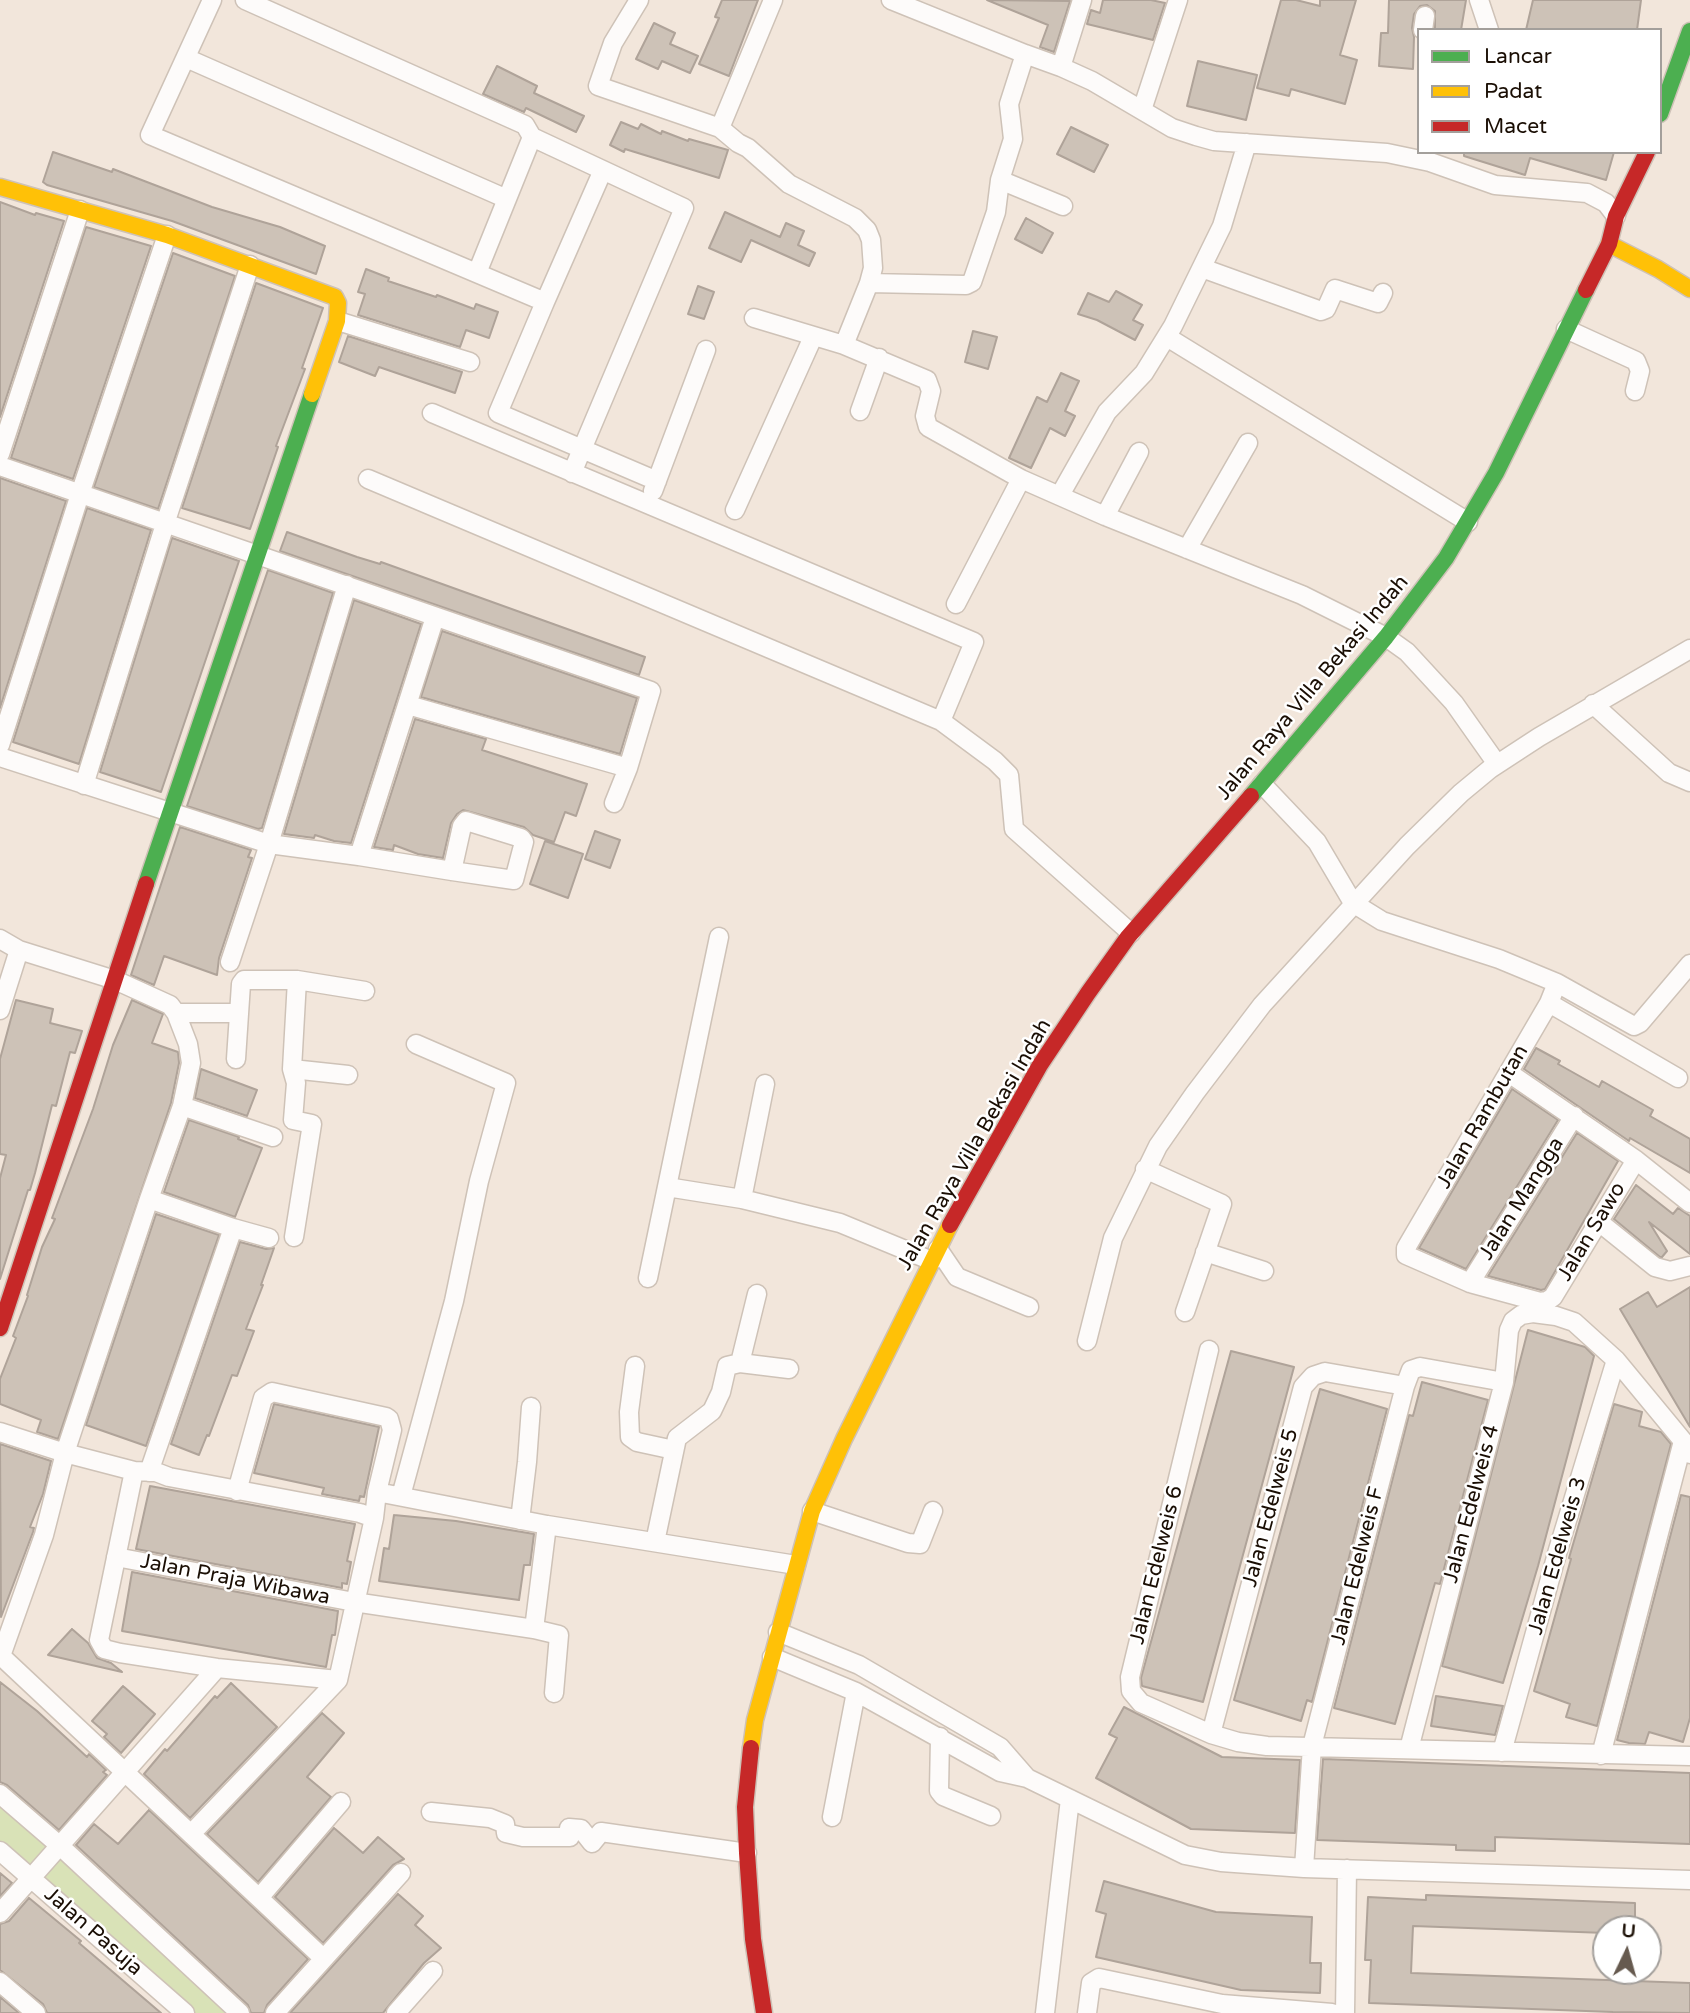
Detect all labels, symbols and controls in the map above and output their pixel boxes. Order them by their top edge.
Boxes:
legend [1417,28,1662,154]
text: Lancar [1484,44,1552,69]
text: Padat [1484,79,1542,104]
text: Macet [1484,114,1547,139]
street label: Jalan Raya Villa Bekasi Indah [1212,570,1414,806]
street label: Jalan Raya Villa Bekasi Indah [893,1015,1057,1275]
street label: Jalan Rambutan [1432,1041,1534,1193]
street label: Jalan Mangga [1474,1133,1570,1265]
street label: Jalan Sawo [1553,1178,1631,1286]
street label: Jalan Edelweis 4 [1439,1422,1505,1586]
street label: Jalan Edelweis 5 [1238,1426,1304,1590]
street label: Jalan Edelweis 3 [1523,1474,1593,1638]
street label: Jalan Edelweis 6 [1125,1483,1189,1647]
street label: Jalan Edelweis F [1326,1484,1390,1648]
street label: Jalan Praja Wibawa [138,1549,332,1611]
street label: Jalan Pasuja [39,1882,147,1982]
north arrow [1592,1915,1662,1985]
text: U [1621,1919,1637,1943]

